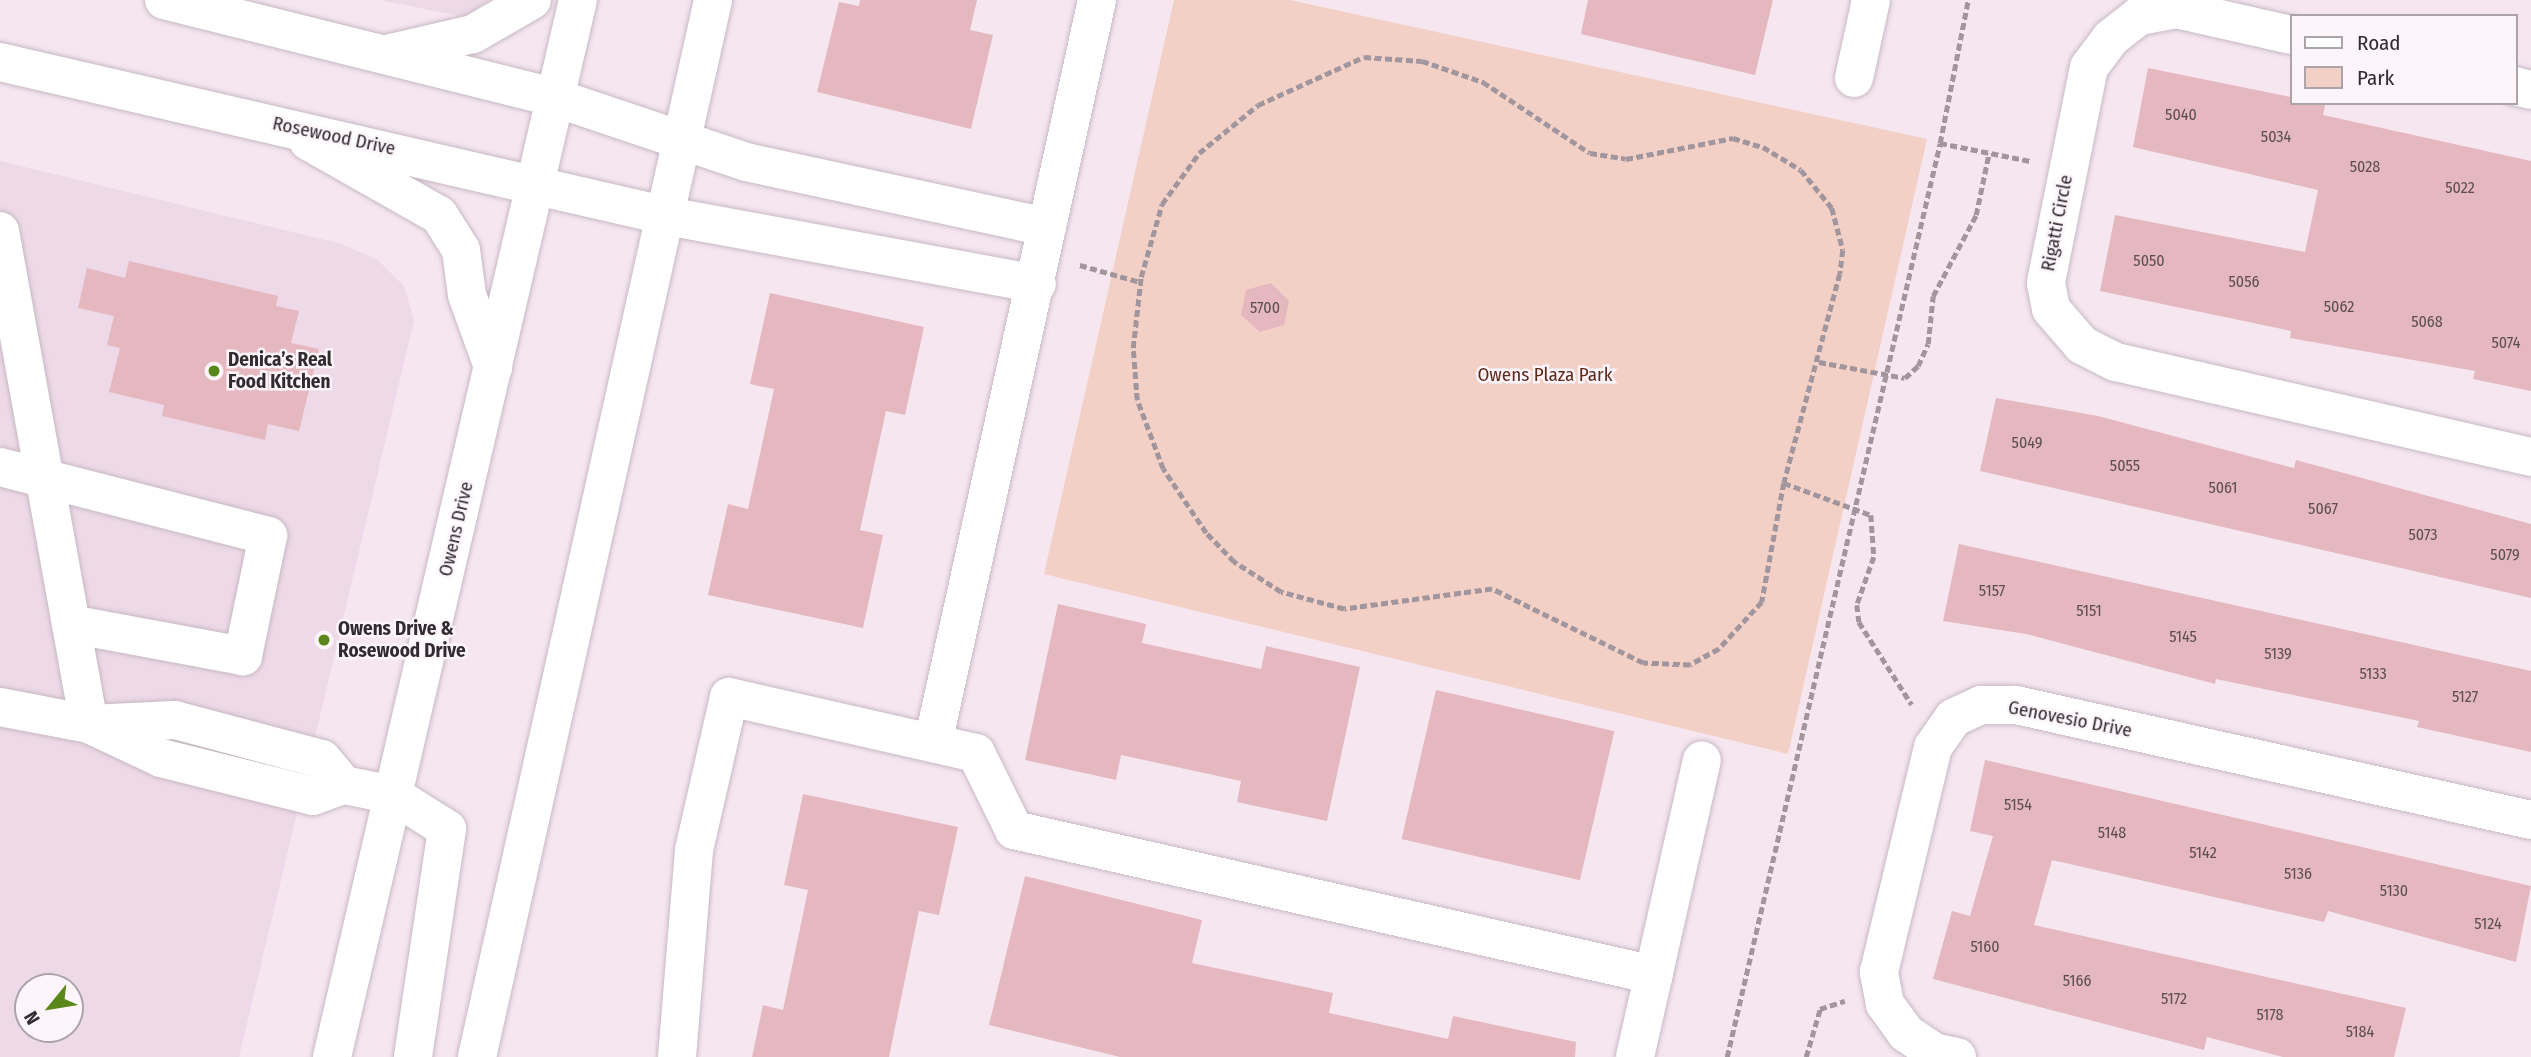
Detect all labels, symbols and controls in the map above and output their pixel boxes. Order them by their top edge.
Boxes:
legend [2290,14,2517,105]
text: Road [2357,30,2401,56]
text: Park [2357,65,2394,91]
house number: 5040 [2165,105,2197,125]
street label: Rosewood Drive [271,112,397,160]
house number: 5034 [2261,127,2291,147]
house number: 5028 [2350,157,2380,177]
street label: Rigatti Circle [2036,173,2078,273]
house number: 5022 [2445,178,2475,198]
house number: 5050 [2133,251,2165,271]
house number: 5056 [2229,272,2259,292]
house number: 5062 [2324,297,2354,317]
house number: 5700 [1250,298,1280,318]
house number: 5068 [2411,312,2443,332]
house number: 5074 [2491,333,2521,353]
place label: Denica’s Real Food Kitchen [228,349,332,393]
marker: Denica’s Real Food Kitchen [206,363,222,379]
park label: Owens Plaza Park [1477,364,1613,386]
house number: 5049 [2012,433,2042,453]
house number: 5055 [2110,456,2140,476]
house number: 5061 [2208,478,2238,498]
street label: Owens Drive [434,479,478,579]
house number: 5067 [2308,499,2338,519]
house number: 5073 [2409,525,2437,545]
house number: 5079 [2490,545,2520,565]
house number: 5157 [1979,581,2005,601]
house number: 5151 [2076,601,2102,621]
place label: Owens Drive & Rosewood Drive [338,618,466,662]
house number: 5145 [2169,627,2197,647]
marker: Owens Drive & Rosewood Drive [316,632,332,648]
house number: 5139 [2264,644,2292,664]
house number: 5133 [2359,664,2387,684]
house number: 5127 [2452,687,2478,707]
street label: Genovesio Drive [2006,696,2134,742]
house number: 5154 [2004,795,2032,815]
house number: 5148 [2098,823,2126,843]
house number: 5142 [2189,843,2217,863]
house number: 5136 [2284,864,2312,884]
house number: 5130 [2380,881,2408,901]
house number: 5124 [2474,914,2502,934]
house number: 5160 [1970,937,2000,957]
house number: 5166 [2063,971,2091,991]
north arrow [14,973,84,1043]
house number: 5172 [2161,989,2187,1009]
house number: 5178 [2257,1005,2283,1025]
text: N [19,1007,45,1028]
house number: 5184 [2346,1022,2374,1042]

